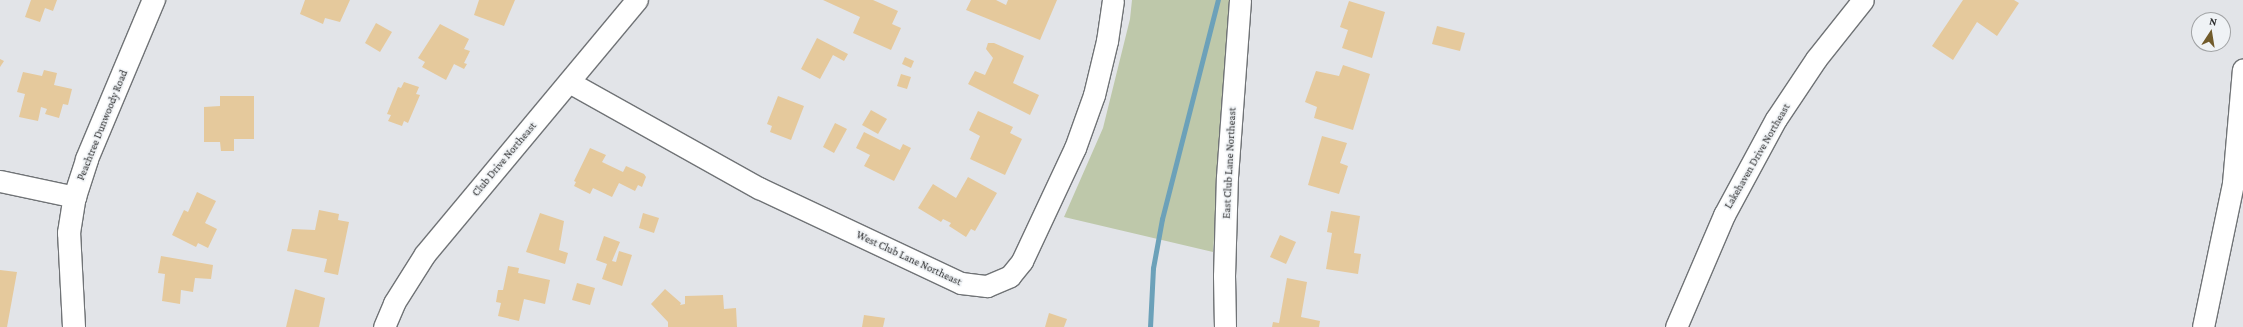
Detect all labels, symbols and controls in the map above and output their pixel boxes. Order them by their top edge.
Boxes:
north arrow [2191,12,2231,52]
text: N [2208,15,2218,28]
street label: Peachtree Dunwoody Road [74,68,130,182]
street label: Lakehaven Drive Northeast [1721,101,1793,211]
street label: East Club Lane Northeast [1219,107,1239,219]
street label: Club Drive Northeast [469,119,539,199]
street label: West Club Lane Northeast [854,228,964,288]

